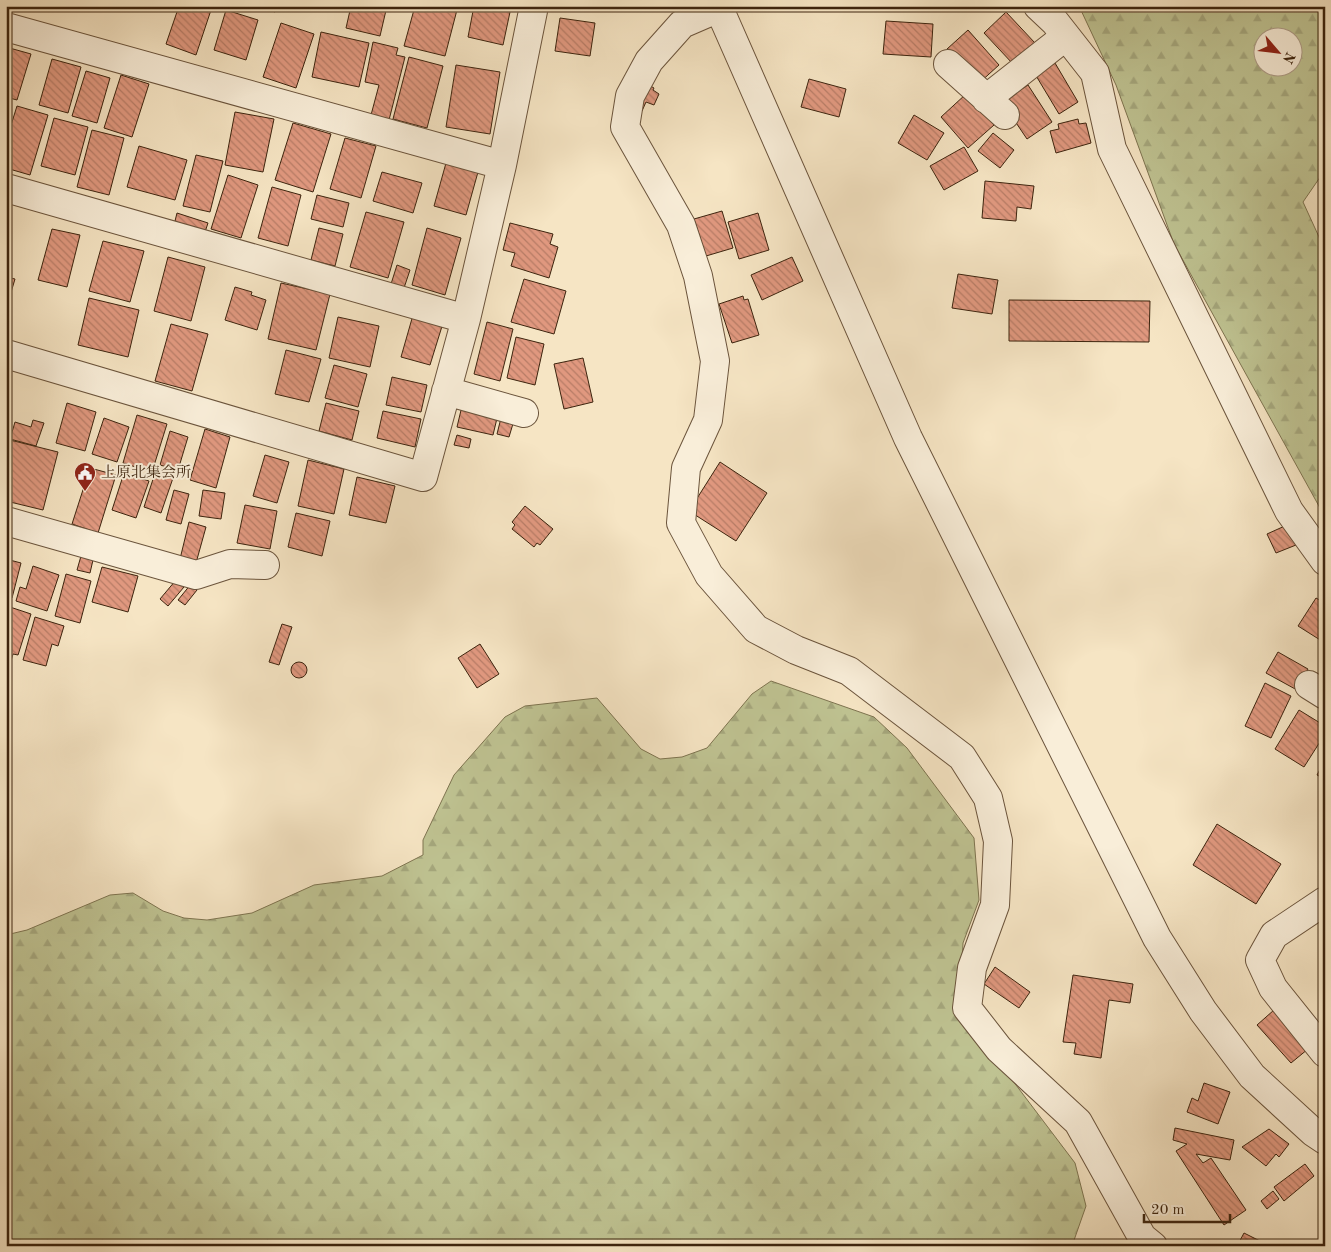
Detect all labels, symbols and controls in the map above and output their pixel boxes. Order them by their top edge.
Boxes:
north arrow [1254,28,1304,78]
text: N [1280,50,1297,66]
public building icon: 上原北集会所 [73,461,97,492]
place label: 上原北集会所 [101,464,191,481]
scale bar [1144,1192,1230,1224]
text: 20 m [1151,1203,1185,1218]

